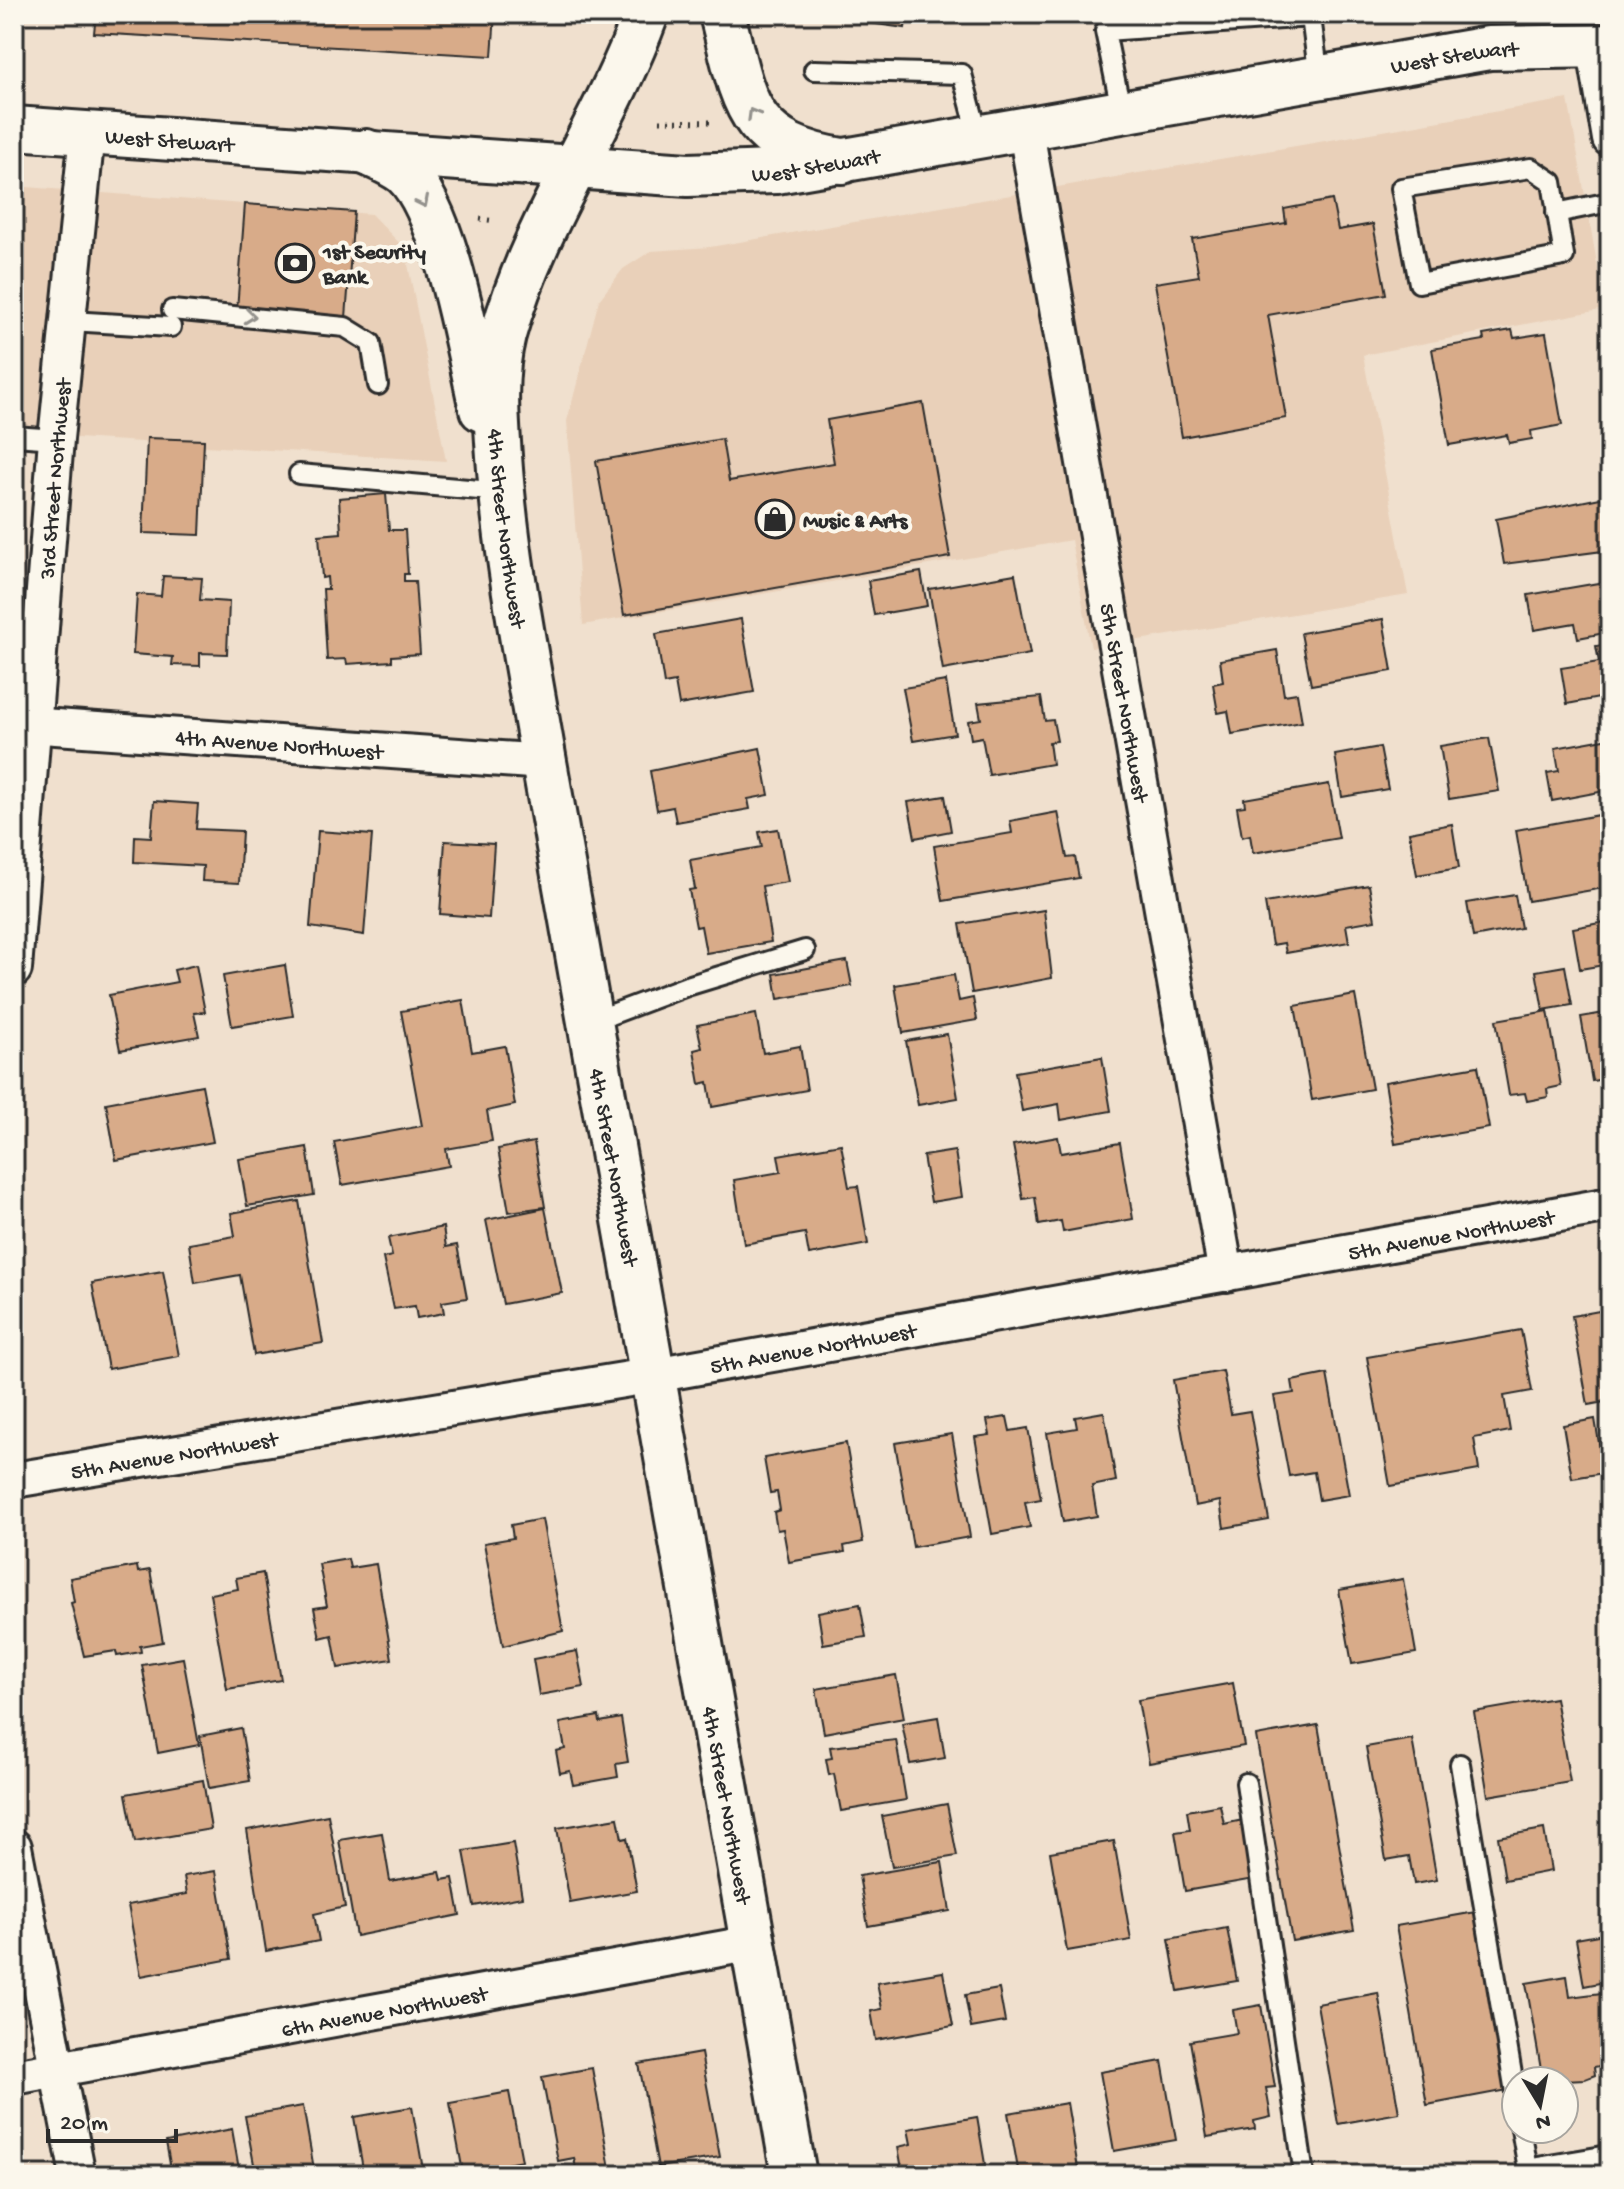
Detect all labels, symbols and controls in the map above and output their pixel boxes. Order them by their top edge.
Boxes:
street label: West Stewart [1389,38,1520,82]
one-way arrow [747,108,763,122]
street label: West Stewart [104,125,237,160]
street label: West Stewart [752,145,884,190]
one-way arrow [413,194,429,209]
place label: 1st Security Bank [322,241,426,292]
bank icon: 1st Security Bank [274,242,316,284]
one-way arrow [243,307,257,324]
street label: 3rd Street Northwest [36,375,79,581]
street label: 4th Street Northwest [480,428,530,632]
shop icon: Music & Arts [754,498,796,540]
place label: Music & Arts [803,510,909,536]
street label: 5th Street Northwest [1092,602,1153,806]
street label: 4th Avenue Northwest [174,727,386,768]
street label: 4th Street Northwest [581,1067,642,1270]
street label: 5th Avenue Northwest [1347,1206,1559,1268]
street label: 5th Avenue Northwest [709,1319,921,1382]
street label: 5th Avenue Northwest [69,1428,282,1487]
street label: 4th Street Northwest [694,1705,755,1908]
street label: 6th Avenue Northwest [280,1982,492,2045]
north arrow [1500,2065,1580,2145]
scale bar [48,2093,176,2143]
text: N [1533,2107,1552,2135]
text: 20 m [60,2110,108,2139]

